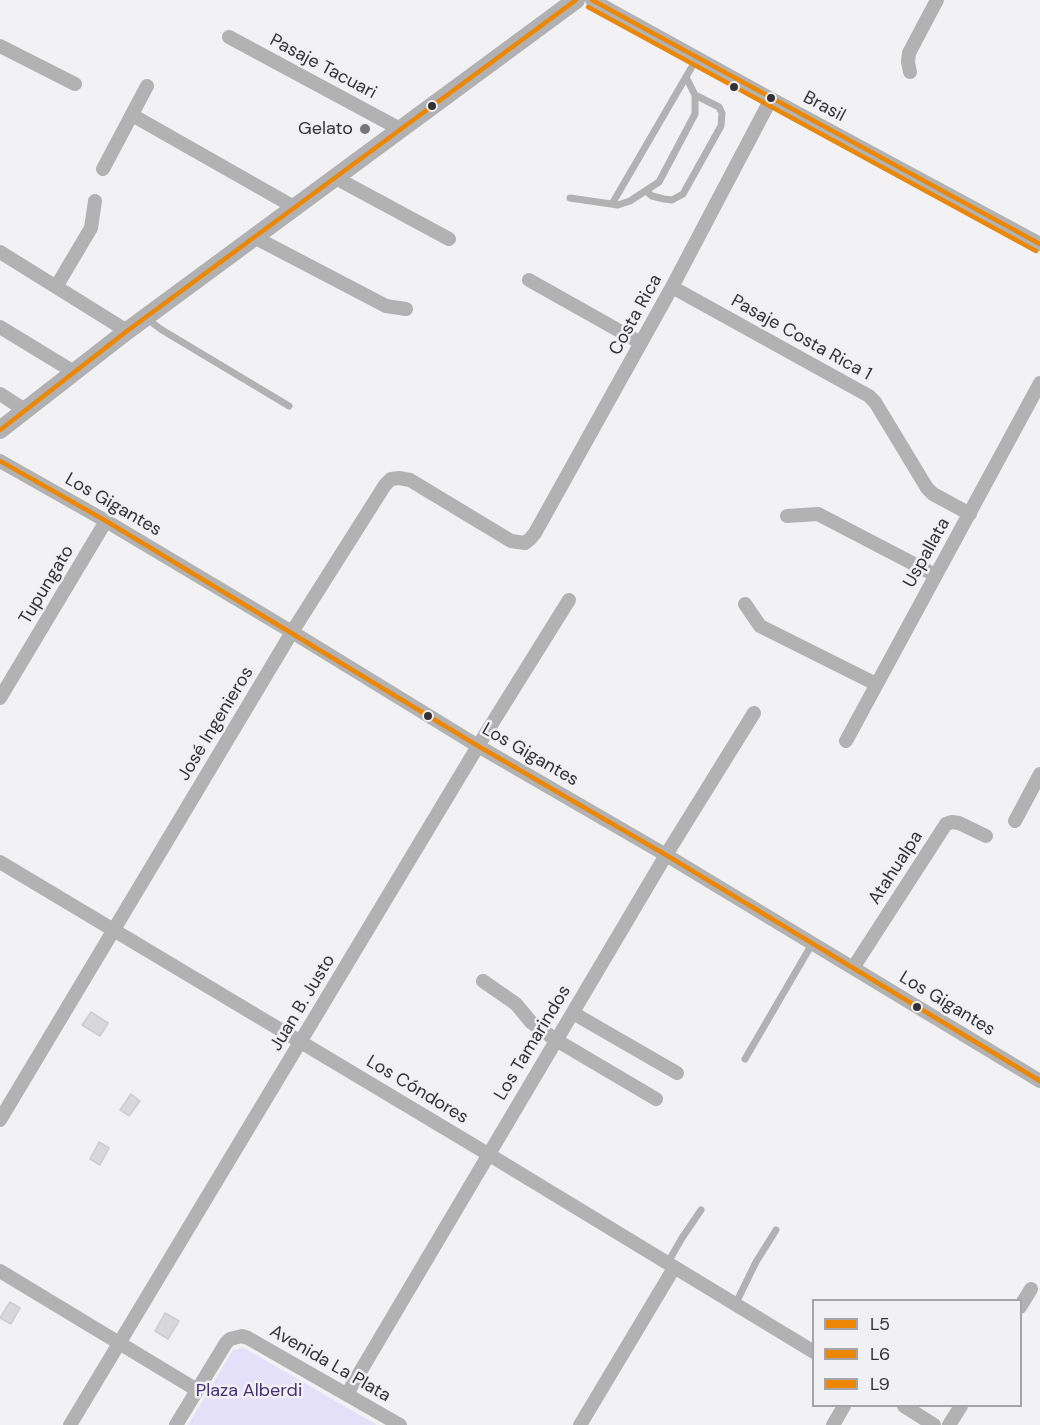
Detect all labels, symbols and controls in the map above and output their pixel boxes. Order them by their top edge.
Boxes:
street label: Pasaje Tacuari [266,30,380,104]
unlabelled marker [728,81,740,93]
street label: Brasil [799,87,849,127]
unlabelled marker [765,92,777,104]
unlabelled marker [426,100,438,112]
place label: Gelato [298,118,353,140]
marker: Gelato [358,122,372,136]
street label: Costa Rica [605,271,667,359]
street label: Pasaje Costa Rica 1 [727,290,875,386]
street label: Los Gigantes [61,469,165,541]
street label: Uspallata [899,514,955,592]
street label: Tupungato [15,542,79,628]
street label: José Ingenieros [173,663,259,785]
unlabelled marker [422,710,434,722]
street label: Los Gigantes [478,719,582,791]
street label: Atahualpa [864,827,928,909]
street label: Juan B. Justo [266,951,340,1055]
street label: Los Gigantes [895,967,999,1041]
street label: Los Tamarindos [490,982,576,1104]
unlabelled marker [911,1001,923,1013]
street label: Los Cóndores [362,1051,472,1129]
legend [812,1299,1022,1407]
text: L5 [870,1312,890,1336]
street label: Avenida La Plata [266,1321,394,1407]
text: L6 [870,1342,890,1366]
text: L9 [870,1372,890,1396]
park label: Plaza Alberdi [196,1380,302,1402]

